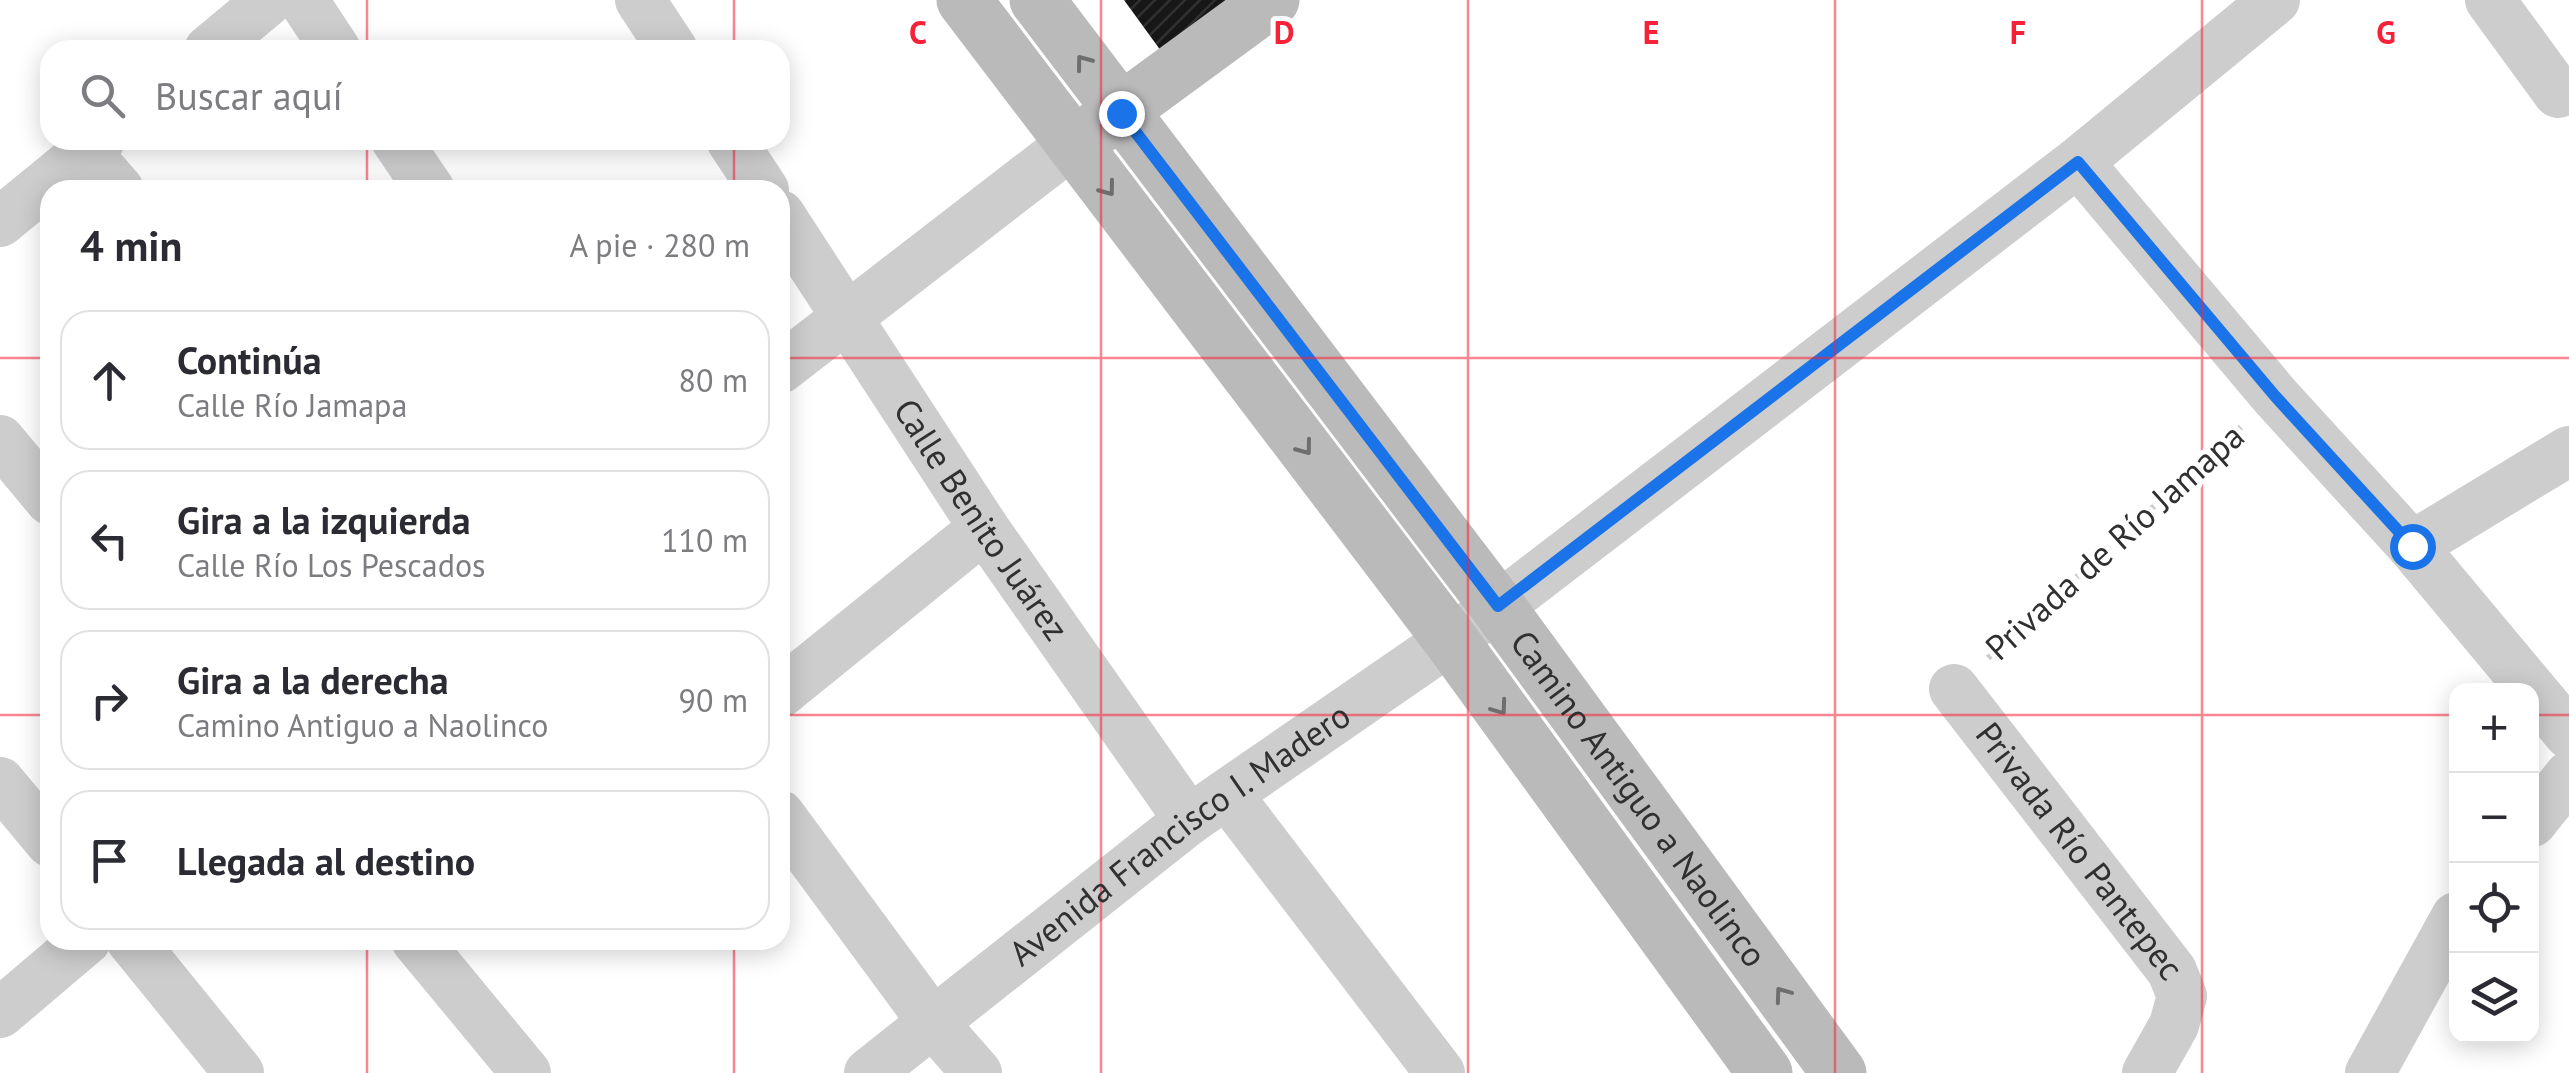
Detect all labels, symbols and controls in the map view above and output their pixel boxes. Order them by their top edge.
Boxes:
text: C [909,11,927,53]
text: D [1274,11,1294,53]
text: E [1643,11,1659,53]
text: F [2010,11,2026,53]
text: G [2376,11,2396,53]
search box [40,40,790,150]
one-way arrow [1078,55,1095,73]
icon: search [75,68,130,123]
text: Buscar aquí [155,71,343,120]
route end [1099,91,1145,137]
one-way arrow [1096,178,1114,196]
text: 4 min [80,218,182,273]
text: A pie · 280 m [569,224,750,266]
text: Continúa [177,335,321,384]
icon: ahead [82,353,137,408]
text: 80 m [679,359,748,401]
text: Calle Río Jamapa [177,384,407,426]
street label: Calle Benito Juárez [884,389,1080,649]
street label: Privada de Río Jamapa [1975,413,2253,670]
one-way arrow [1293,437,1310,455]
text: Gira a la izquierda [177,495,471,544]
icon: left [82,513,137,568]
text: 110 m [661,519,748,561]
route start [2390,524,2436,570]
text: Calle Río Los Pescados [177,544,486,586]
street label: Camino Antiguo a Naolinco [1501,621,1778,976]
text: Gira a la derecha [177,655,449,704]
icon: right [82,673,137,728]
text: 90 m [679,679,748,721]
map controls [2449,683,2539,1043]
button: + [2449,683,2539,773]
street label: Avenida Francisco I. Madero [999,692,1359,976]
one-way arrow [1488,696,1506,715]
text: Camino Antiguo a Naolinco [177,704,548,746]
street label: Privada Río Pantepec [1966,712,2194,989]
button: − [2449,773,2539,863]
icon: arrive [82,833,137,888]
text: Llegada al destino [177,836,475,885]
button: locate [2449,863,2539,953]
button: layers [2449,953,2539,1043]
one-way arrow [1776,987,1793,1005]

